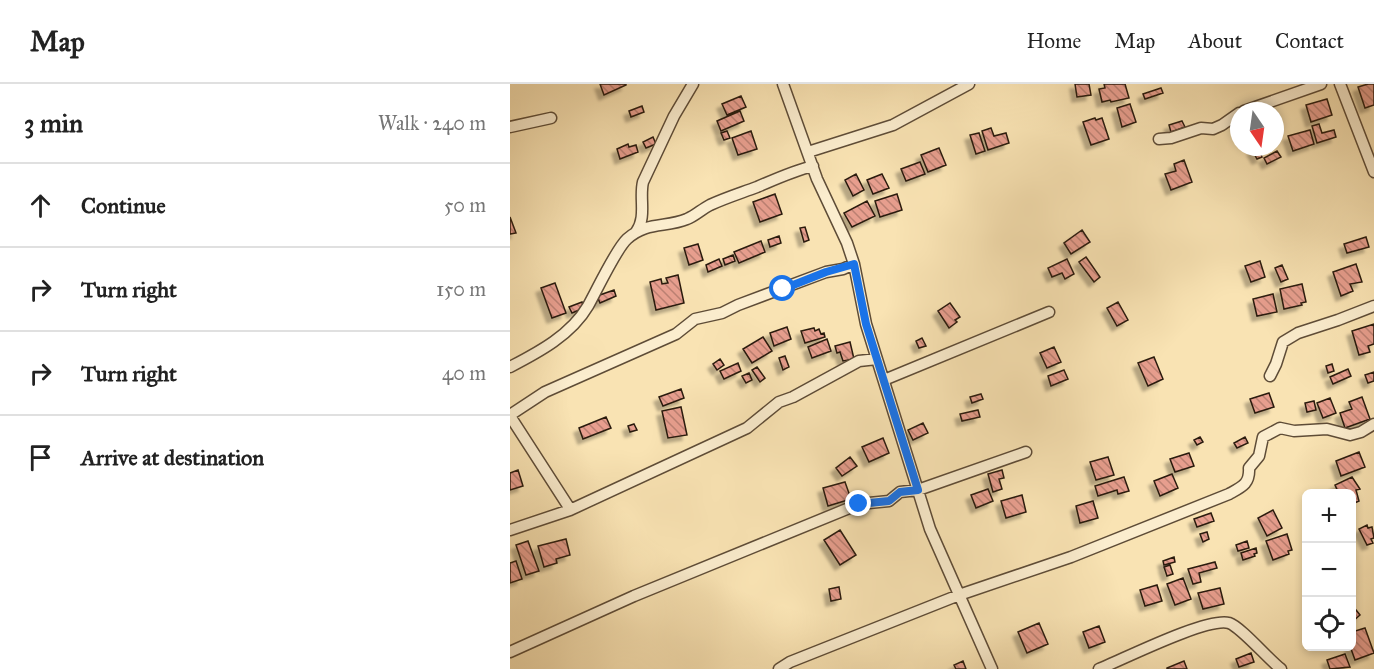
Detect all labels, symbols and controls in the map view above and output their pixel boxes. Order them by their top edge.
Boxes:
text: Map [30,24,85,59]
text: Home [1026,28,1081,54]
text: Map [1114,28,1155,54]
text: About [1188,28,1242,54]
text: Contact [1275,28,1344,54]
north arrow [1230,102,1284,156]
text: 3 min [24,107,83,139]
text: Walk · 240 m [378,111,486,135]
icon: ahead [24,189,57,222]
text: Continue [81,192,166,219]
text: 50 m [444,193,486,217]
icon: right [24,273,57,306]
route start [769,275,795,301]
text: Turn right [81,276,177,303]
text: 150 m [436,277,486,301]
icon: right [24,357,57,390]
text: Turn right [81,360,177,387]
text: 40 m [442,361,486,385]
icon: arrive [24,441,57,474]
text: Arrive at destination [81,444,264,471]
map controls [1302,489,1356,651]
button: + [1302,489,1356,543]
route end [845,490,871,516]
button: − [1302,543,1356,597]
button: locate [1302,597,1356,651]

